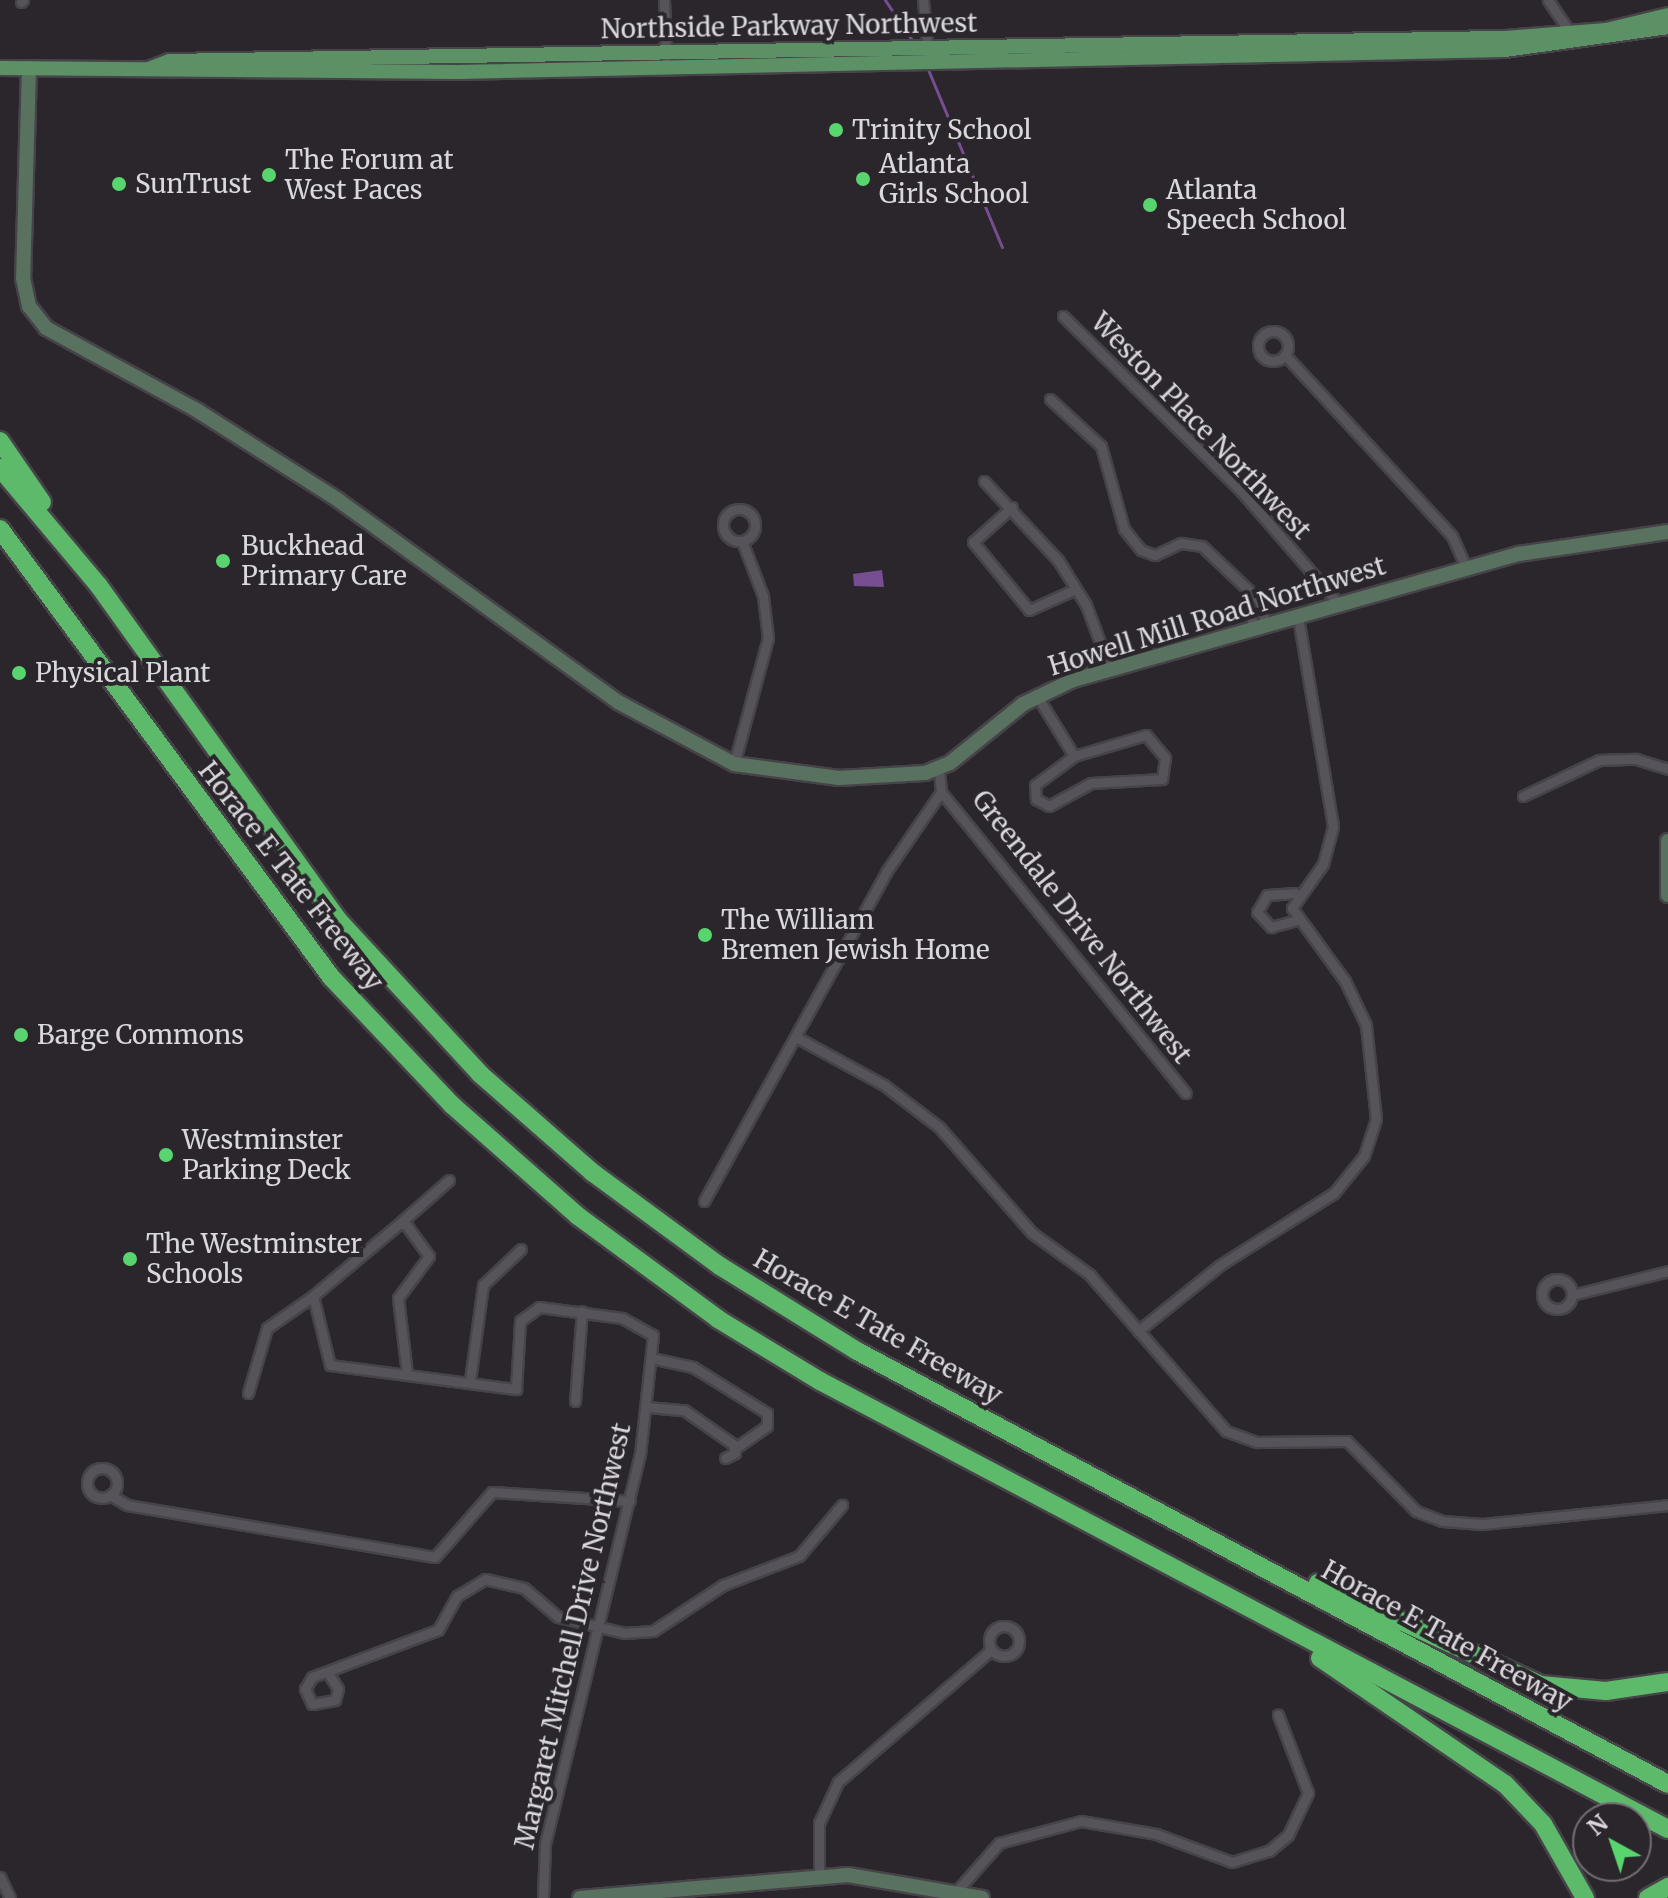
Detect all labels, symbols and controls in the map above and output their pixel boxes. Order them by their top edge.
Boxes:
street label: Northside Parkway Northwest [600,7,978,45]
place label: Trinity School [852,114,1032,146]
marker: Trinity School [827,121,845,139]
place label: The Forum at West Paces [285,144,454,206]
place label: Atlanta Girls School [879,148,1029,210]
marker: The Forum at West Paces [260,166,278,184]
place label: SunTrust [135,168,251,200]
marker: Atlanta Girls School [854,170,872,188]
place label: Atlanta Speech School [1166,174,1347,236]
marker: SunTrust [110,175,128,193]
marker: Atlanta Speech School [1141,196,1159,214]
street label: Weston Place Northwest [1085,306,1317,546]
place label: Buckhead Primary Care [241,530,407,592]
marker: Buckhead Primary Care [212,550,234,572]
street label: Howell Mill Road Northwest [1045,550,1389,682]
place label: Physical Plant [35,657,210,689]
marker: Physical Plant [10,664,28,682]
street label: Horace E Tate Freeway [192,755,390,997]
street label: Greendale Drive Northwest [966,784,1198,1070]
place label: The William Bremen Jewish Home [721,904,990,966]
marker: The William Bremen Jewish Home [696,926,714,944]
place label: Barge Commons [37,1019,244,1051]
marker: Barge Commons [12,1026,30,1044]
place label: Westminster Parking Deck [182,1124,351,1186]
marker: Westminster Parking Deck [157,1146,175,1164]
place label: The Westminster Schools [146,1228,362,1290]
street label: Horace E Tate Freeway [748,1243,1008,1411]
marker: The Westminster Schools [121,1250,139,1268]
street label: Margaret Mitchell Drive Northwest [509,1420,637,1852]
street label: Horace E Tate Freeway [1316,1554,1578,1718]
north arrow [1572,1802,1652,1882]
text: N [1582,1809,1614,1841]

